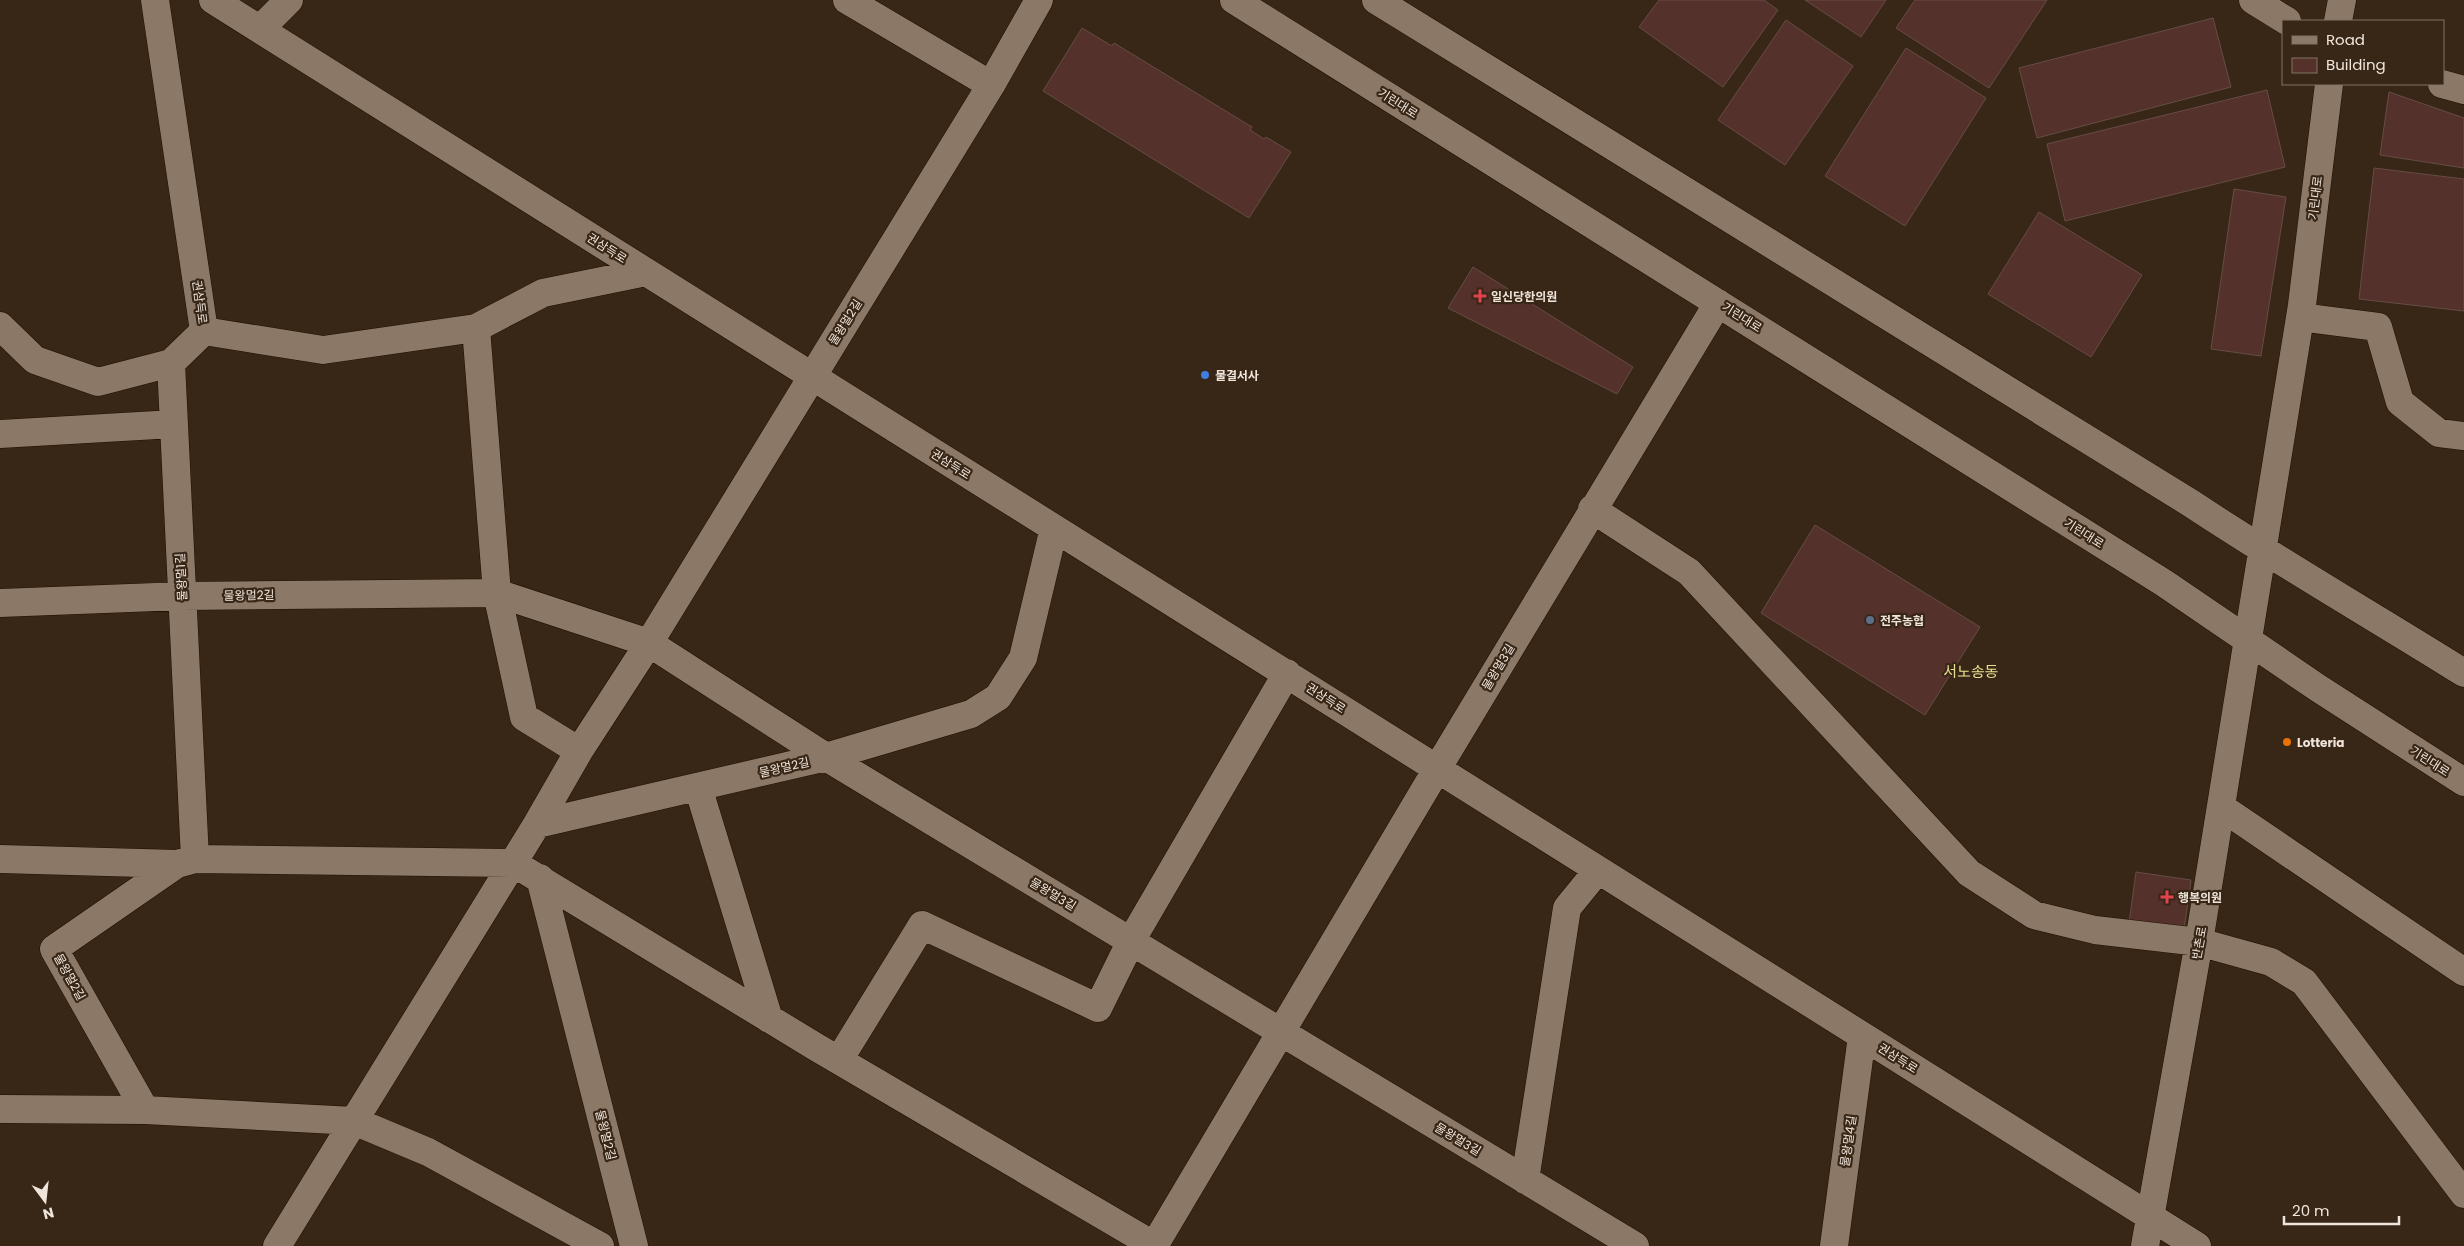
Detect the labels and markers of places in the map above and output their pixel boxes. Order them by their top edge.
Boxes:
place label: 일신당한의원 [1491,288,1557,305]
marker: 일신당한의원 [1473,289,1487,303]
place label: 물결서사 [1215,367,1259,384]
marker: 물결서사 [1199,369,1211,381]
place label: 전주농협 [1880,612,1924,629]
marker: 전주농협 [1864,614,1876,626]
place label: Lotteria [2297,734,2344,751]
marker: Lotteria [2281,736,2293,748]
place label: 행복의원 [2178,889,2222,906]
marker: 행복의원 [2160,890,2174,904]

